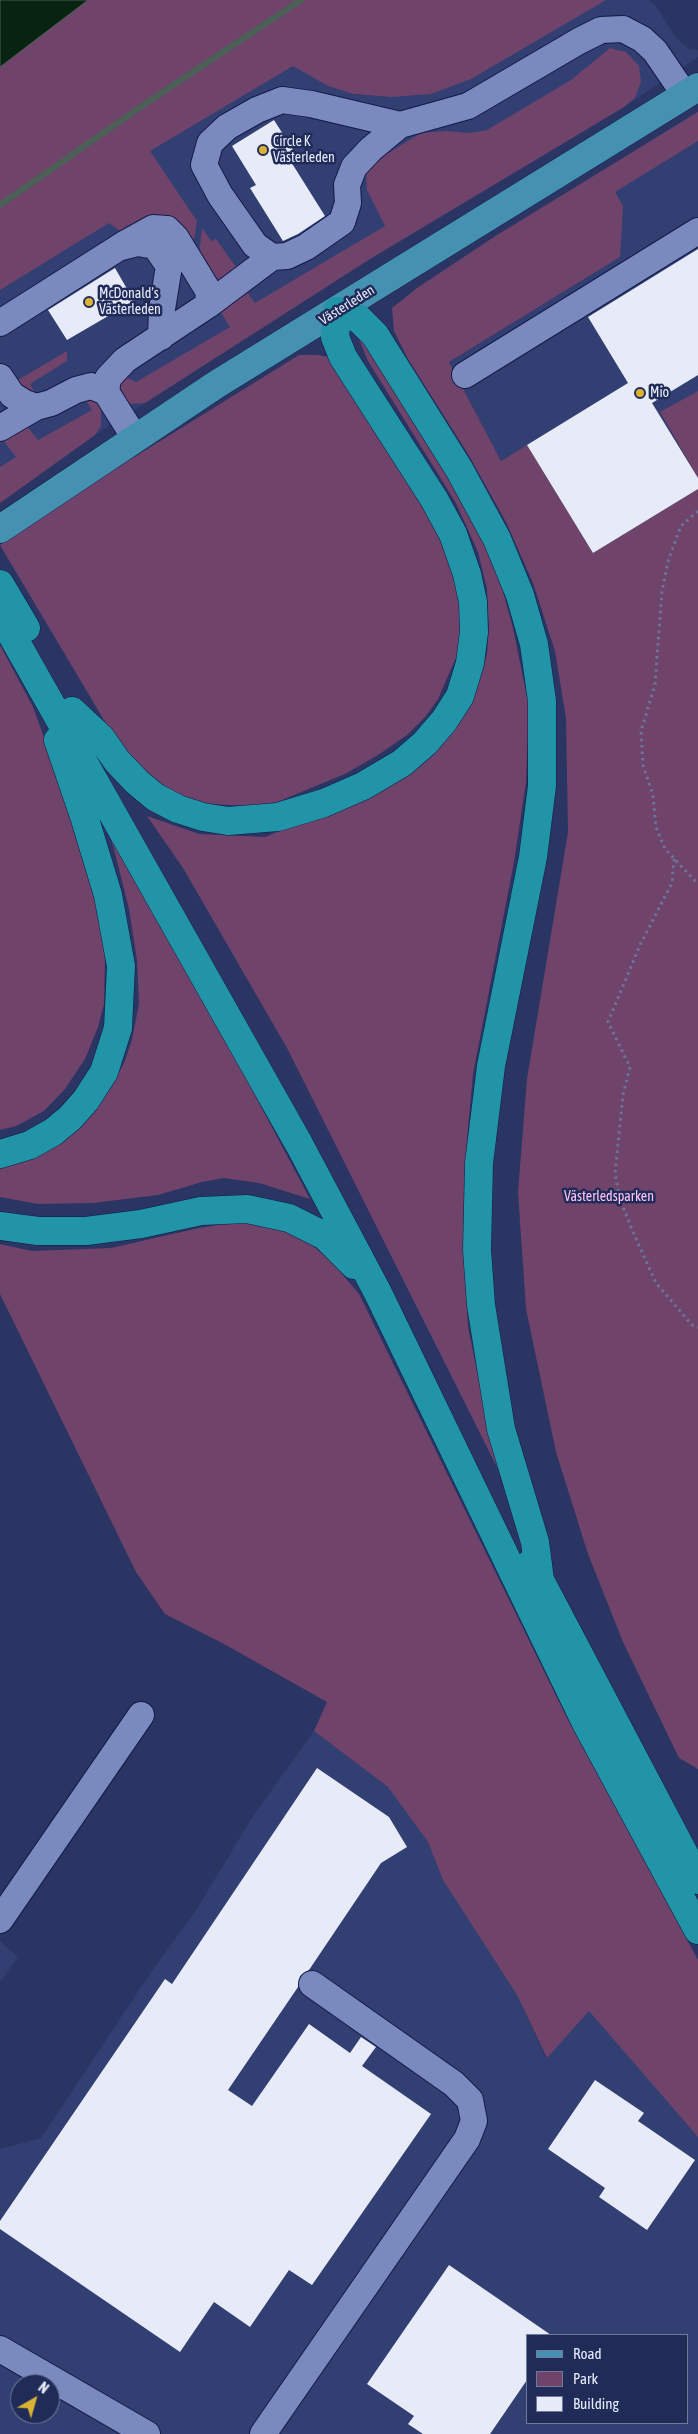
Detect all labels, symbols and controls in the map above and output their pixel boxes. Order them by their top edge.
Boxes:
place label: Circle K Västerleden [273,134,335,166]
marker: Circle K Västerleden [257,144,269,156]
street label: Västerleden [316,281,378,329]
place label: McDonald's Västerleden [99,286,161,318]
marker: McDonald's Västerleden [83,296,95,308]
place label: Mio [650,385,669,401]
marker: Mio [634,387,646,399]
park label: Västerledsparken [564,1189,654,1205]
legend [526,2334,688,2424]
text: Road [573,2345,602,2362]
text: Park [573,2370,598,2387]
north arrow [10,2374,60,2424]
text: N [35,2379,52,2397]
text: Building [573,2395,619,2412]

